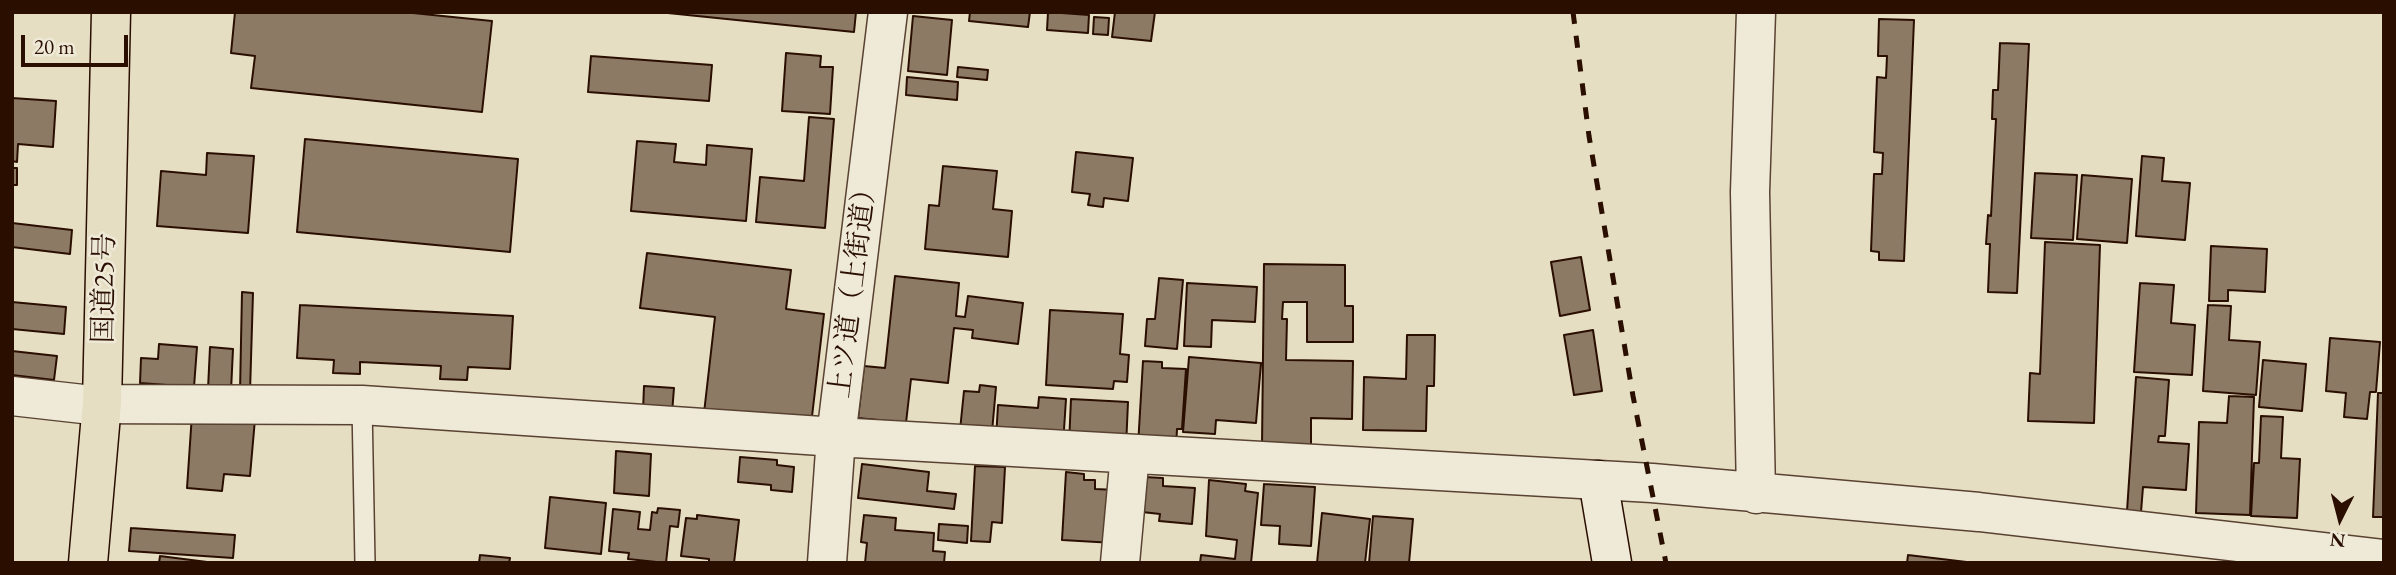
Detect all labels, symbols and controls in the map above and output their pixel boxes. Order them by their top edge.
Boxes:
scale bar [24,21,131,65]
text: 20 m [34,33,75,60]
street label: 上ツ道（上街道） [824,174,884,400]
street label: 国道25号 [87,232,123,344]
north arrow [2305,484,2375,554]
text: N [2329,527,2347,554]

